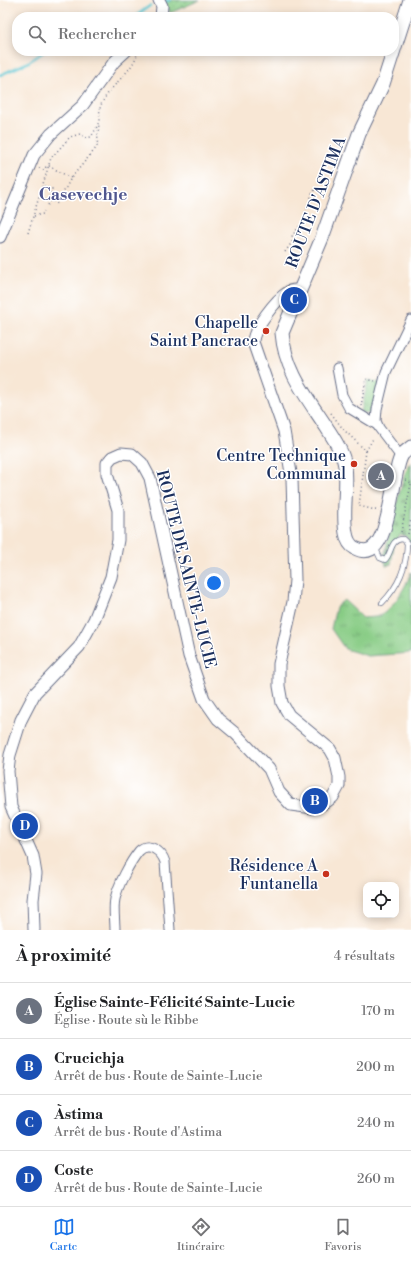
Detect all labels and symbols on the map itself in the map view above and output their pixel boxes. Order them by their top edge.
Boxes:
street label: ROUTE D'ASTIMA [282,133,351,271]
district label: Casevechje [39,184,127,206]
pin: C [281,285,307,315]
place label: Chapelle Saint Pancrace [150,313,258,351]
marker: Chapelle Saint Pancrace [261,326,271,336]
place label: Centre Technique Communal [216,446,346,484]
marker: Centre Technique Communal [349,459,359,469]
pin: A [368,461,394,491]
street label: ROUTE DE SAINTE-LUCIE [152,468,220,671]
your location [204,573,224,593]
pin: B [302,786,328,816]
pin: D [12,811,38,841]
place label: Résidence A Funtanella [230,856,319,894]
marker: Résidence A Funtanella [321,869,331,879]

